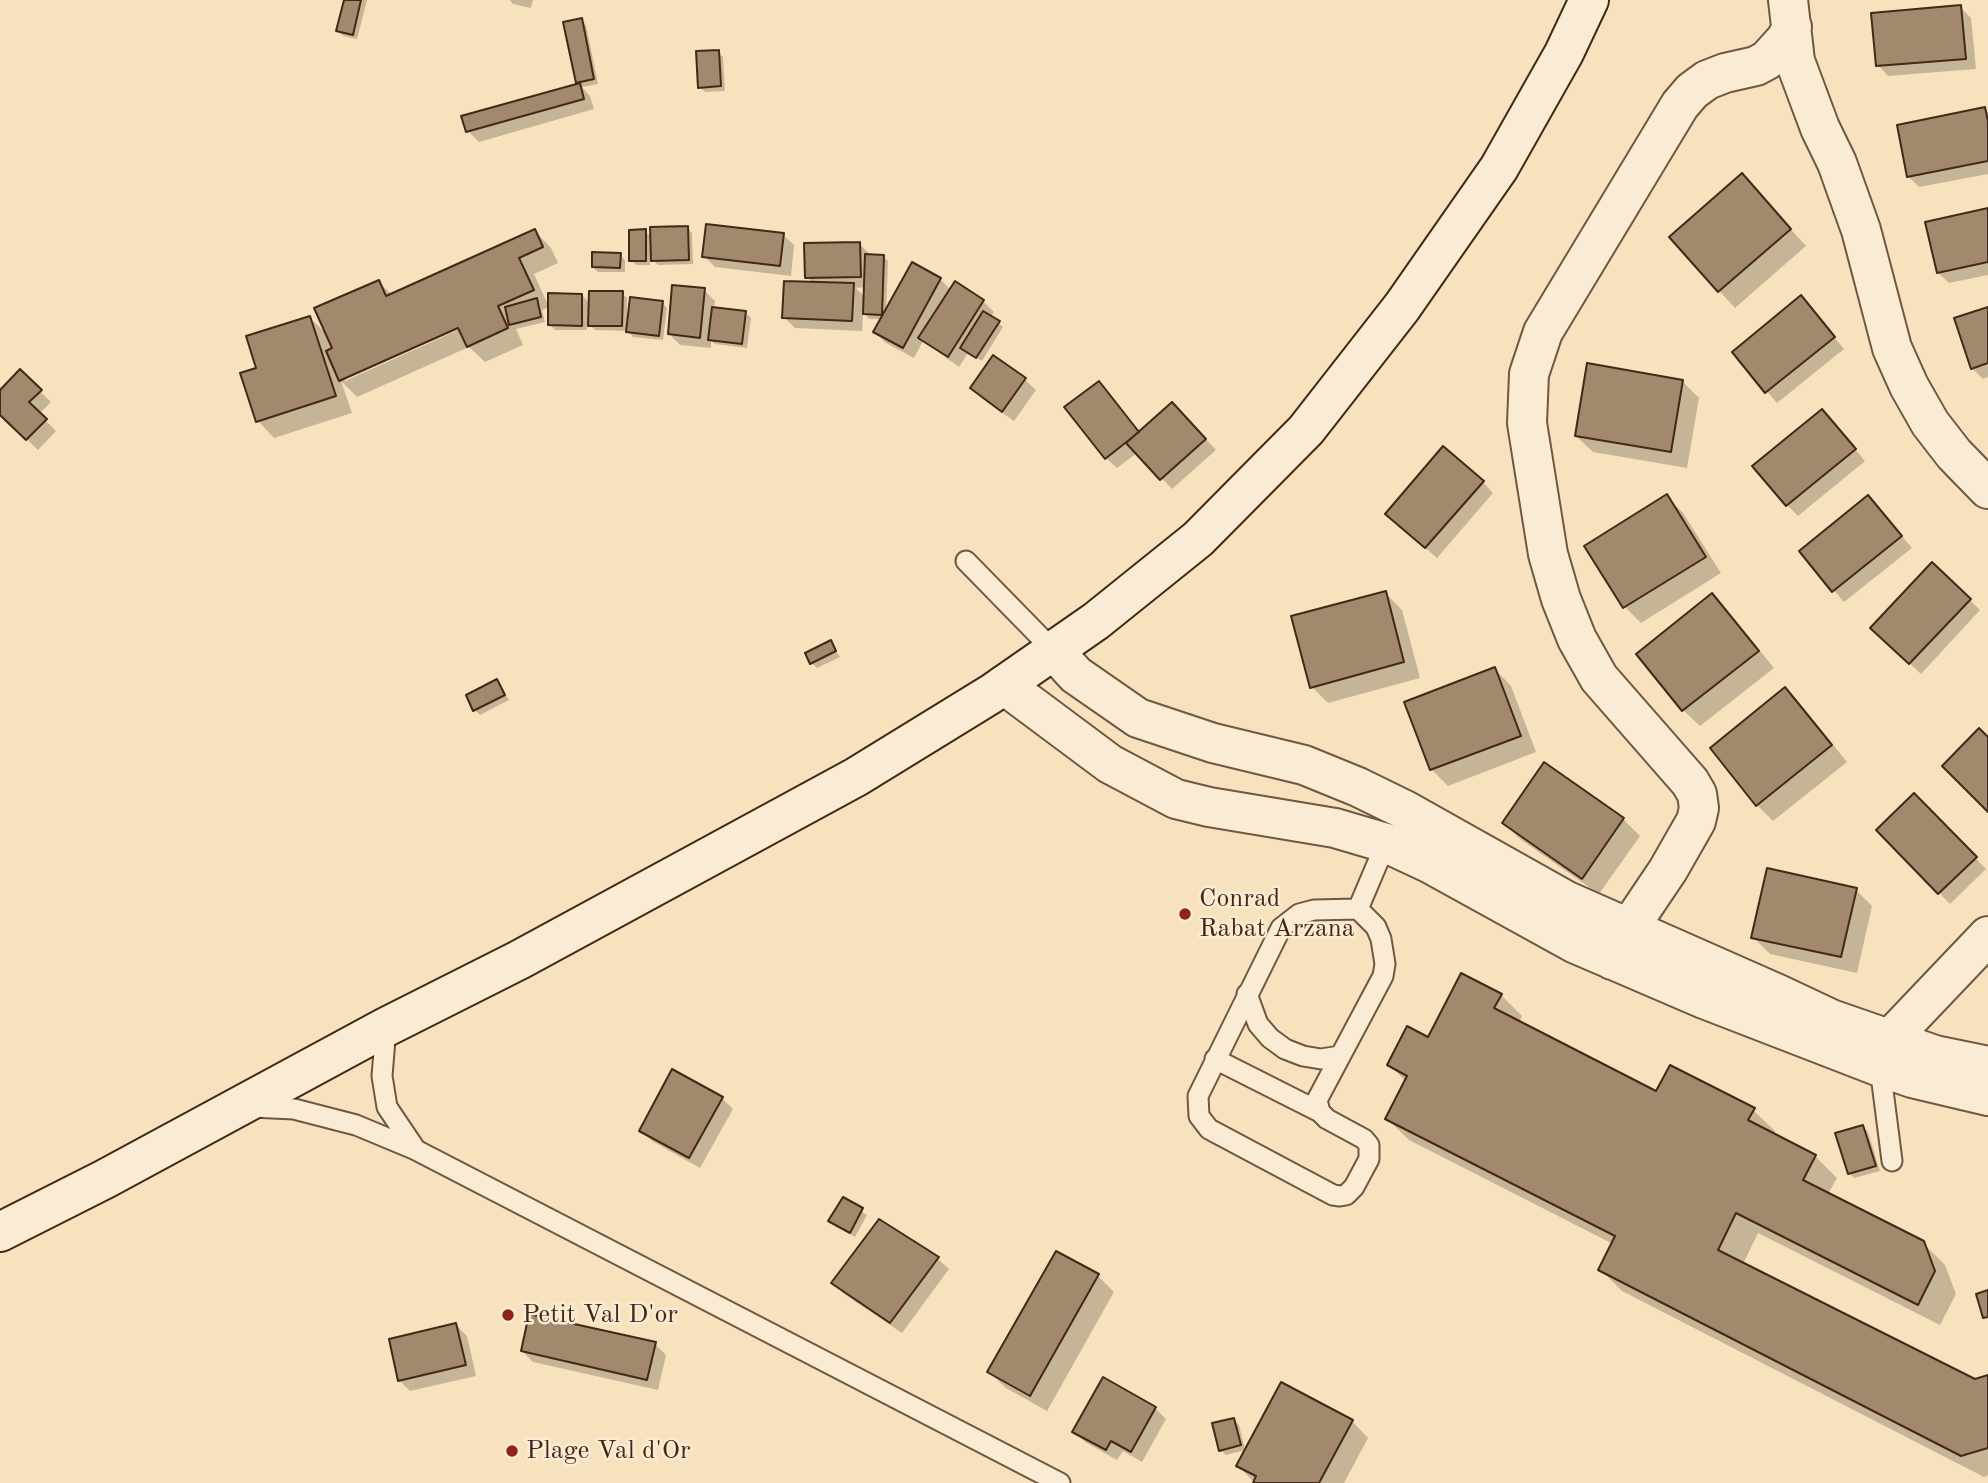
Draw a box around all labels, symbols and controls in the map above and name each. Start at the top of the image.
place label: Conrad Rabat Arzana [1199,883,1355,944]
marker: Conrad Rabat Arzana [1177,906,1193,922]
place label: Petit Val D'or [522,1299,678,1331]
marker: Petit Val D'or [500,1307,516,1323]
place label: Plage Val d'Or [526,1435,691,1467]
marker: Plage Val d'Or [504,1443,520,1459]

